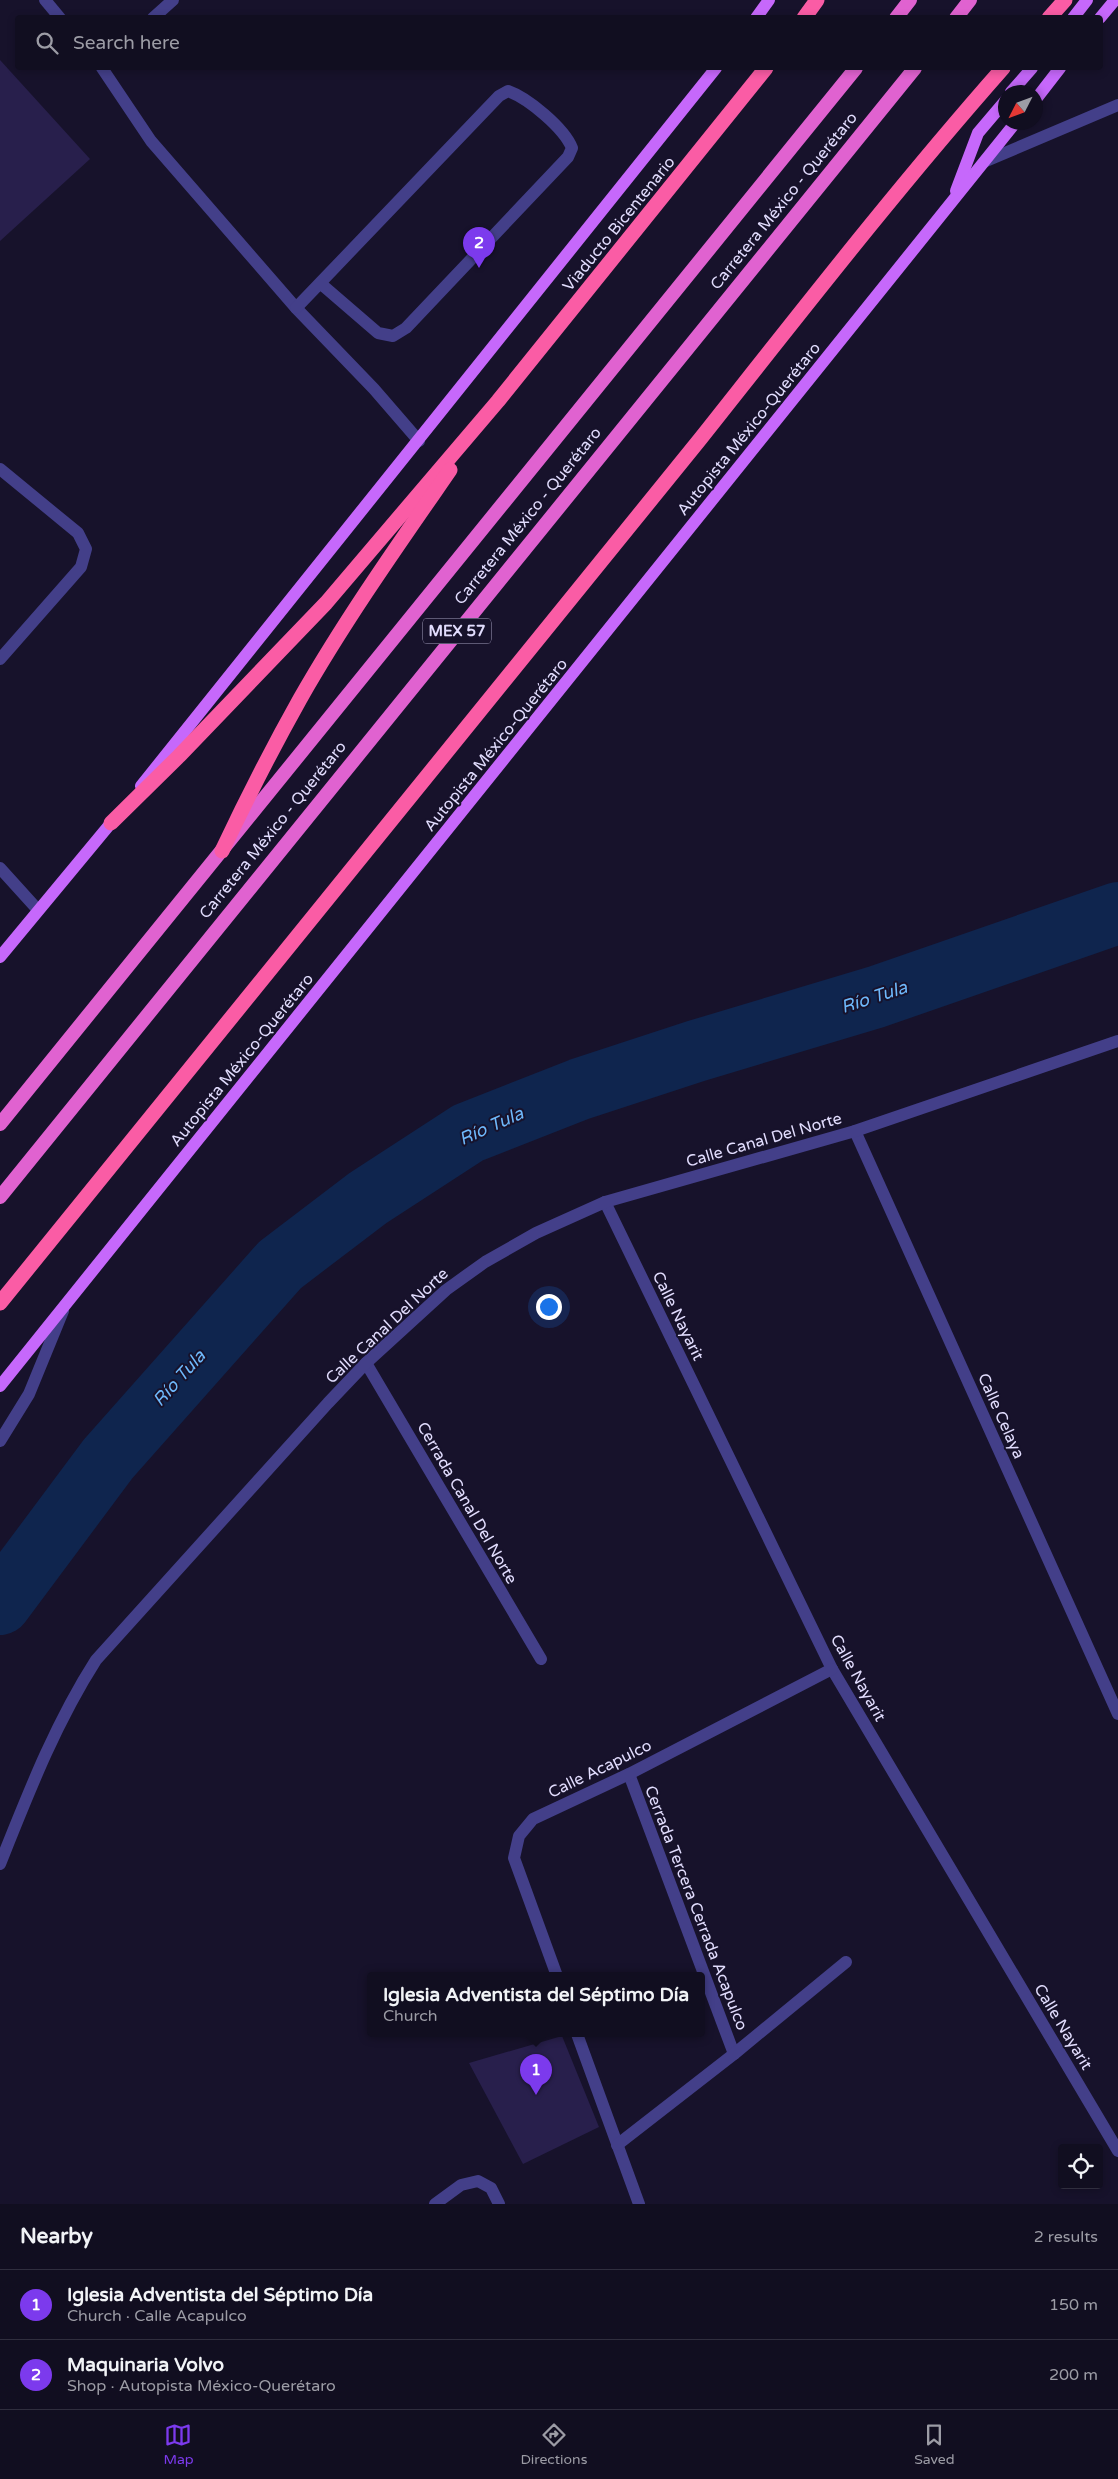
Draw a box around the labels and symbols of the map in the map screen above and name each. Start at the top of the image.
north arrow [998,85,1043,130]
street label: Carretera México - Querétaro [706,108,862,294]
street label: Viaducto Bicentenario [558,152,680,296]
pin: 2 [463,227,495,268]
street label: Autopista México-Querétaro [673,338,825,520]
street label: Carretera México - Querétaro [450,423,606,609]
road number: MEX 57 [423,618,491,644]
street label: Autopista México-Querétaro [420,654,572,836]
street label: Carretera México - Querétaro [195,737,351,923]
street label: Autopista México-Querétaro [166,969,318,1151]
water label: Río Tula [838,976,911,1018]
water label: Río Tula [455,1102,528,1150]
street label: Calle Canal Del Norte [684,1108,844,1172]
street label: Calle Canal Del Norte [321,1264,453,1388]
street label: Calle Nayarit [648,1268,708,1364]
your location [536,1294,562,1320]
water label: Río Tula [148,1345,211,1411]
street label: Calle Celaya [973,1370,1029,1462]
street label: Cerrada Canal Del Norte [412,1418,522,1588]
street label: Calle Nayarit [826,1631,890,1725]
street label: Calle Acapulco [545,1735,655,1803]
street label: Cerrada Tercera Cerrada Acapulco [640,1783,752,2033]
street label: Calle Nayarit [1030,1980,1096,2074]
pin: 1 [520,2054,552,2095]

